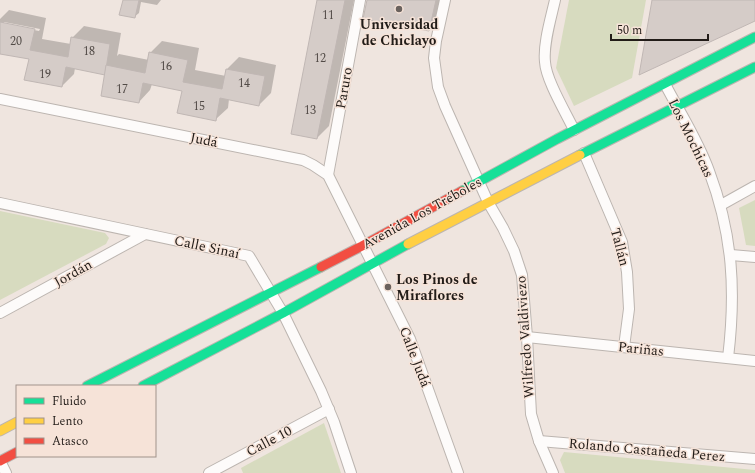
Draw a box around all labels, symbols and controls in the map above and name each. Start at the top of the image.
marker: Universidad de Chiclayo [394,4,404,14]
house number: 11 [322,6,334,25]
place label: Universidad de Chiclayo [360,14,438,51]
scale bar [611,16,708,42]
text: 50 m [617,21,642,40]
house number: 20 [10,32,22,51]
house number: 18 [83,42,95,61]
house number: 12 [314,49,326,68]
house number: 16 [160,57,172,76]
house number: 19 [39,65,51,84]
street label: Paruro [330,65,358,111]
house number: 14 [238,74,250,93]
house number: 17 [116,80,128,99]
street label: Los Mochicas [663,95,719,181]
house number: 15 [193,97,205,116]
house number: 13 [304,101,316,120]
street label: Judá [188,127,220,153]
street label: Avenida Los Tréboles [358,171,486,255]
street label: Tallán [605,225,635,269]
street label: Calle Sinaí [172,230,242,264]
street label: Jordán [50,254,96,292]
place label: Los Pinos de Miraflores [396,269,478,306]
street label: Wilfredo Valdiviezo [510,275,540,399]
marker: Los Pinos de Miraflores [383,282,393,292]
street label: Calle Judá [394,324,436,390]
street label: Pariñas [617,336,665,362]
legend [16,385,156,457]
text: Fluido [52,392,86,411]
text: Lento [52,412,83,431]
street label: Calle 10 [242,420,296,462]
text: Atasco [52,432,88,451]
street label: Rolando Castañeda Perez [568,433,726,467]

